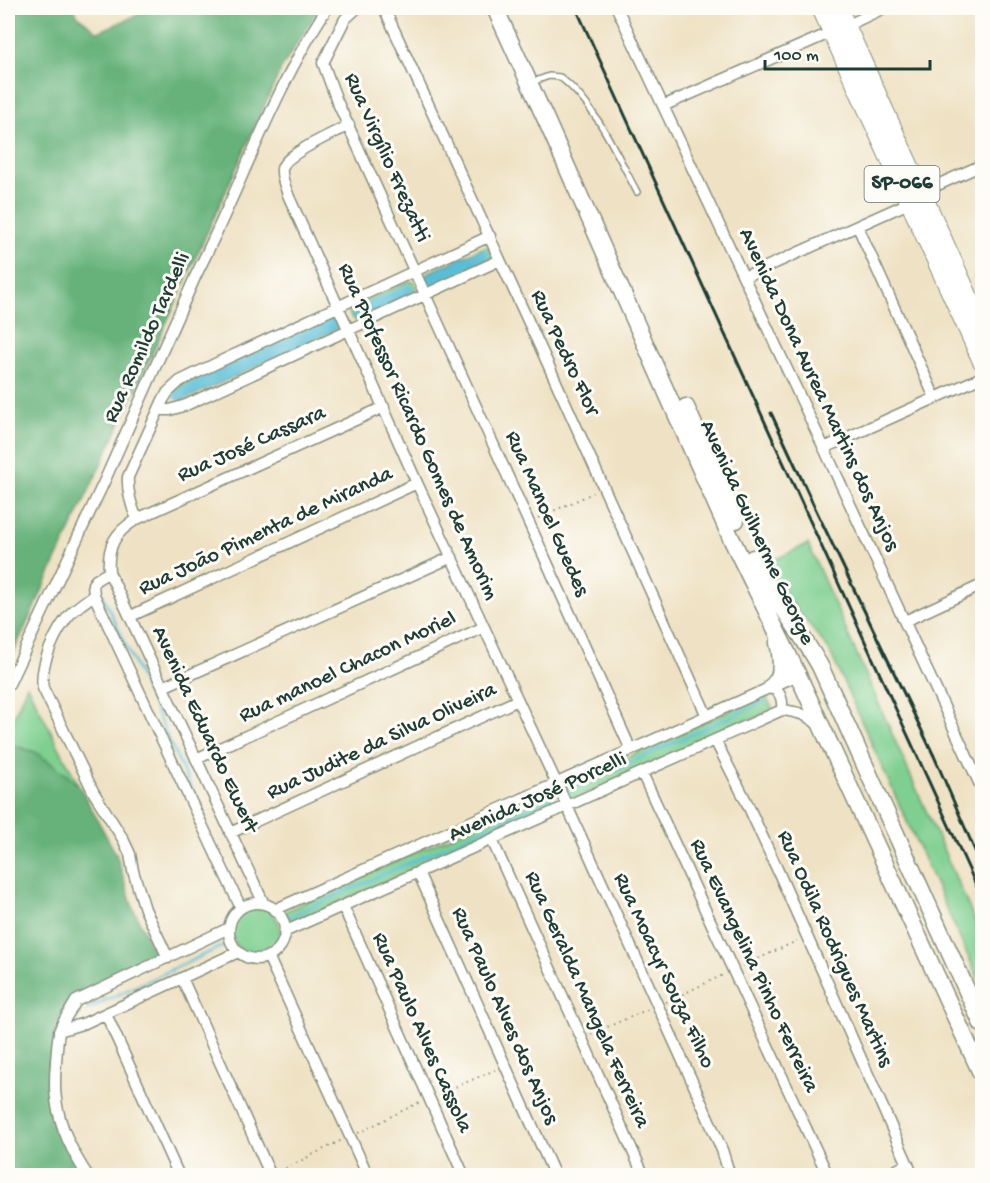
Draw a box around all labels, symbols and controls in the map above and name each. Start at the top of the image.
scale bar [765,33,930,71]
text: 100 m [773,46,819,67]
street label: Rua Virgílio Frezatti [337,69,435,247]
road number: SP-066 [864,166,940,202]
street label: Avenida Dona Aurea Martins dos Anjos [732,225,905,556]
street label: Rua Romildo Tardelli [99,249,197,427]
street label: Rua Professor Ricardo Gomes de Amorim [331,260,503,605]
street label: Rua Pedro Flor [524,286,605,422]
street label: Rua José Cassara [174,400,331,489]
street label: Avenida Guilherme George [692,417,820,650]
street label: Rua Manoel Guedes [498,427,594,601]
street label: Rua João Pimenta de Miranda [135,461,398,602]
street label: Rua manoel Chacon Moriel [235,606,461,730]
street label: Avenida Eduardo Ewert [145,623,264,839]
street label: Rua Judite da Silva Oliveira [263,677,502,807]
street label: Avenida José Porcelli [445,747,631,849]
street label: Rua Odila Rodrigues Martins [770,827,898,1072]
street label: Rua Evangelina Pinho Ferreira [683,835,824,1098]
street label: Rua Geralda Mangela Ferreira [518,868,655,1133]
street label: Rua Moacyr Souza Filho [606,869,720,1073]
street label: Rua Paulo Alves dos Anjos [444,904,564,1129]
street label: Rua Paulo Alves Cassola [365,929,477,1138]

